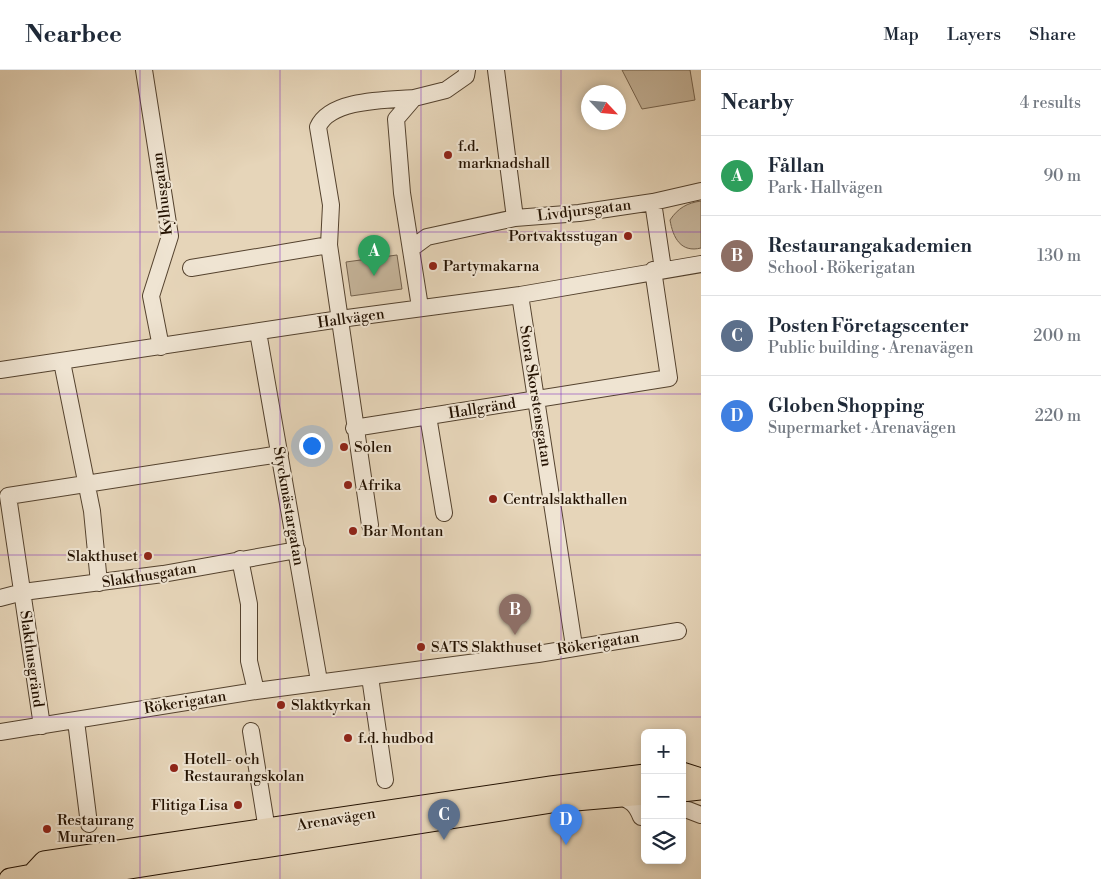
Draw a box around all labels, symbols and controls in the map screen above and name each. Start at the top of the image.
text: Nearbee [25,20,122,50]
text: Map [884,23,919,46]
text: Layers [947,23,1001,46]
text: Share [1029,23,1076,46]
north arrow [581,85,626,130]
text: Nearby [721,90,794,116]
text: 4 results [1020,93,1081,113]
place label: f.d. marknadshall [458,137,550,173]
marker: f.d. marknadshall [442,149,454,161]
street label: Kylhusgatan [148,151,177,237]
text: Fållan [768,154,824,178]
text: A [731,166,743,186]
text: 90 m [1043,166,1081,186]
text: Park · Hallvägen [768,178,883,198]
street label: Livdjursgatan [536,195,632,226]
place label: Portvaktsstugan [509,227,618,246]
marker: Portvaktsstugan [622,230,634,242]
text: Restaurangakademien [768,234,972,258]
pin: A [358,235,390,276]
text: B [731,246,743,266]
text: 130 m [1037,246,1081,266]
place label: Partymakarna [443,257,540,276]
text: School · Rökerigatan [768,258,915,278]
marker: Partymakarna [427,260,439,272]
street label: Hallvägen [316,304,386,333]
text: Posten Företagscenter [768,314,969,338]
street label: Stora Skorstensgatan [515,324,556,468]
text: C [731,326,743,346]
text: 200 m [1033,326,1081,346]
text: Public building · Arenavägen [768,338,973,358]
street label: Hallgränd [447,394,518,423]
text: Globen Shopping [768,394,924,418]
text: D [731,406,743,426]
text: 220 m [1035,406,1081,426]
text: Supermarket · Arenavägen [768,418,956,438]
your location [299,433,325,459]
place label: Solen [354,438,392,457]
marker: Solen [338,441,350,453]
street label: Styckmästargatan [269,445,308,567]
place label: Afrika [357,476,402,495]
marker: Afrika [342,479,354,491]
place label: Centralslakthallen [503,490,627,509]
marker: Centralslakthallen [487,493,499,505]
place label: Bar Montan [362,522,443,541]
marker: Bar Montan [347,525,359,537]
place label: Slakthuset [67,547,139,566]
marker: Slakthuset [142,550,154,562]
street label: Slakthusgatan [100,559,198,592]
pin: B [499,594,531,635]
street label: Slakthusgränd [15,609,48,709]
street label: Rökerigatan [556,628,641,659]
place label: SATS Slakthuset [431,638,543,657]
marker: SATS Slakthuset [415,641,427,653]
street label: Rökerigatan [143,687,228,718]
place label: Slaktkyrkan [291,696,371,715]
marker: Slaktkyrkan [275,699,287,711]
place label: f.d. hudbod [358,729,434,748]
map controls [641,729,686,864]
button: + [641,729,686,774]
marker: f.d. hudbod [342,732,354,744]
place label: Hotell- och Restaurangskolan [184,750,305,786]
marker: Hotell- och Restaurangskolan [168,762,180,774]
button: − [641,774,686,819]
place label: Flitiga Lisa [151,796,228,815]
marker: Flitiga Lisa [232,799,244,811]
pin: C [428,799,460,840]
street label: Arenavägen [294,804,377,835]
pin: D [550,804,582,845]
place label: Restaurang Muraren [57,811,134,847]
button: layers [641,819,686,864]
marker: Restaurang Muraren [41,823,53,835]

